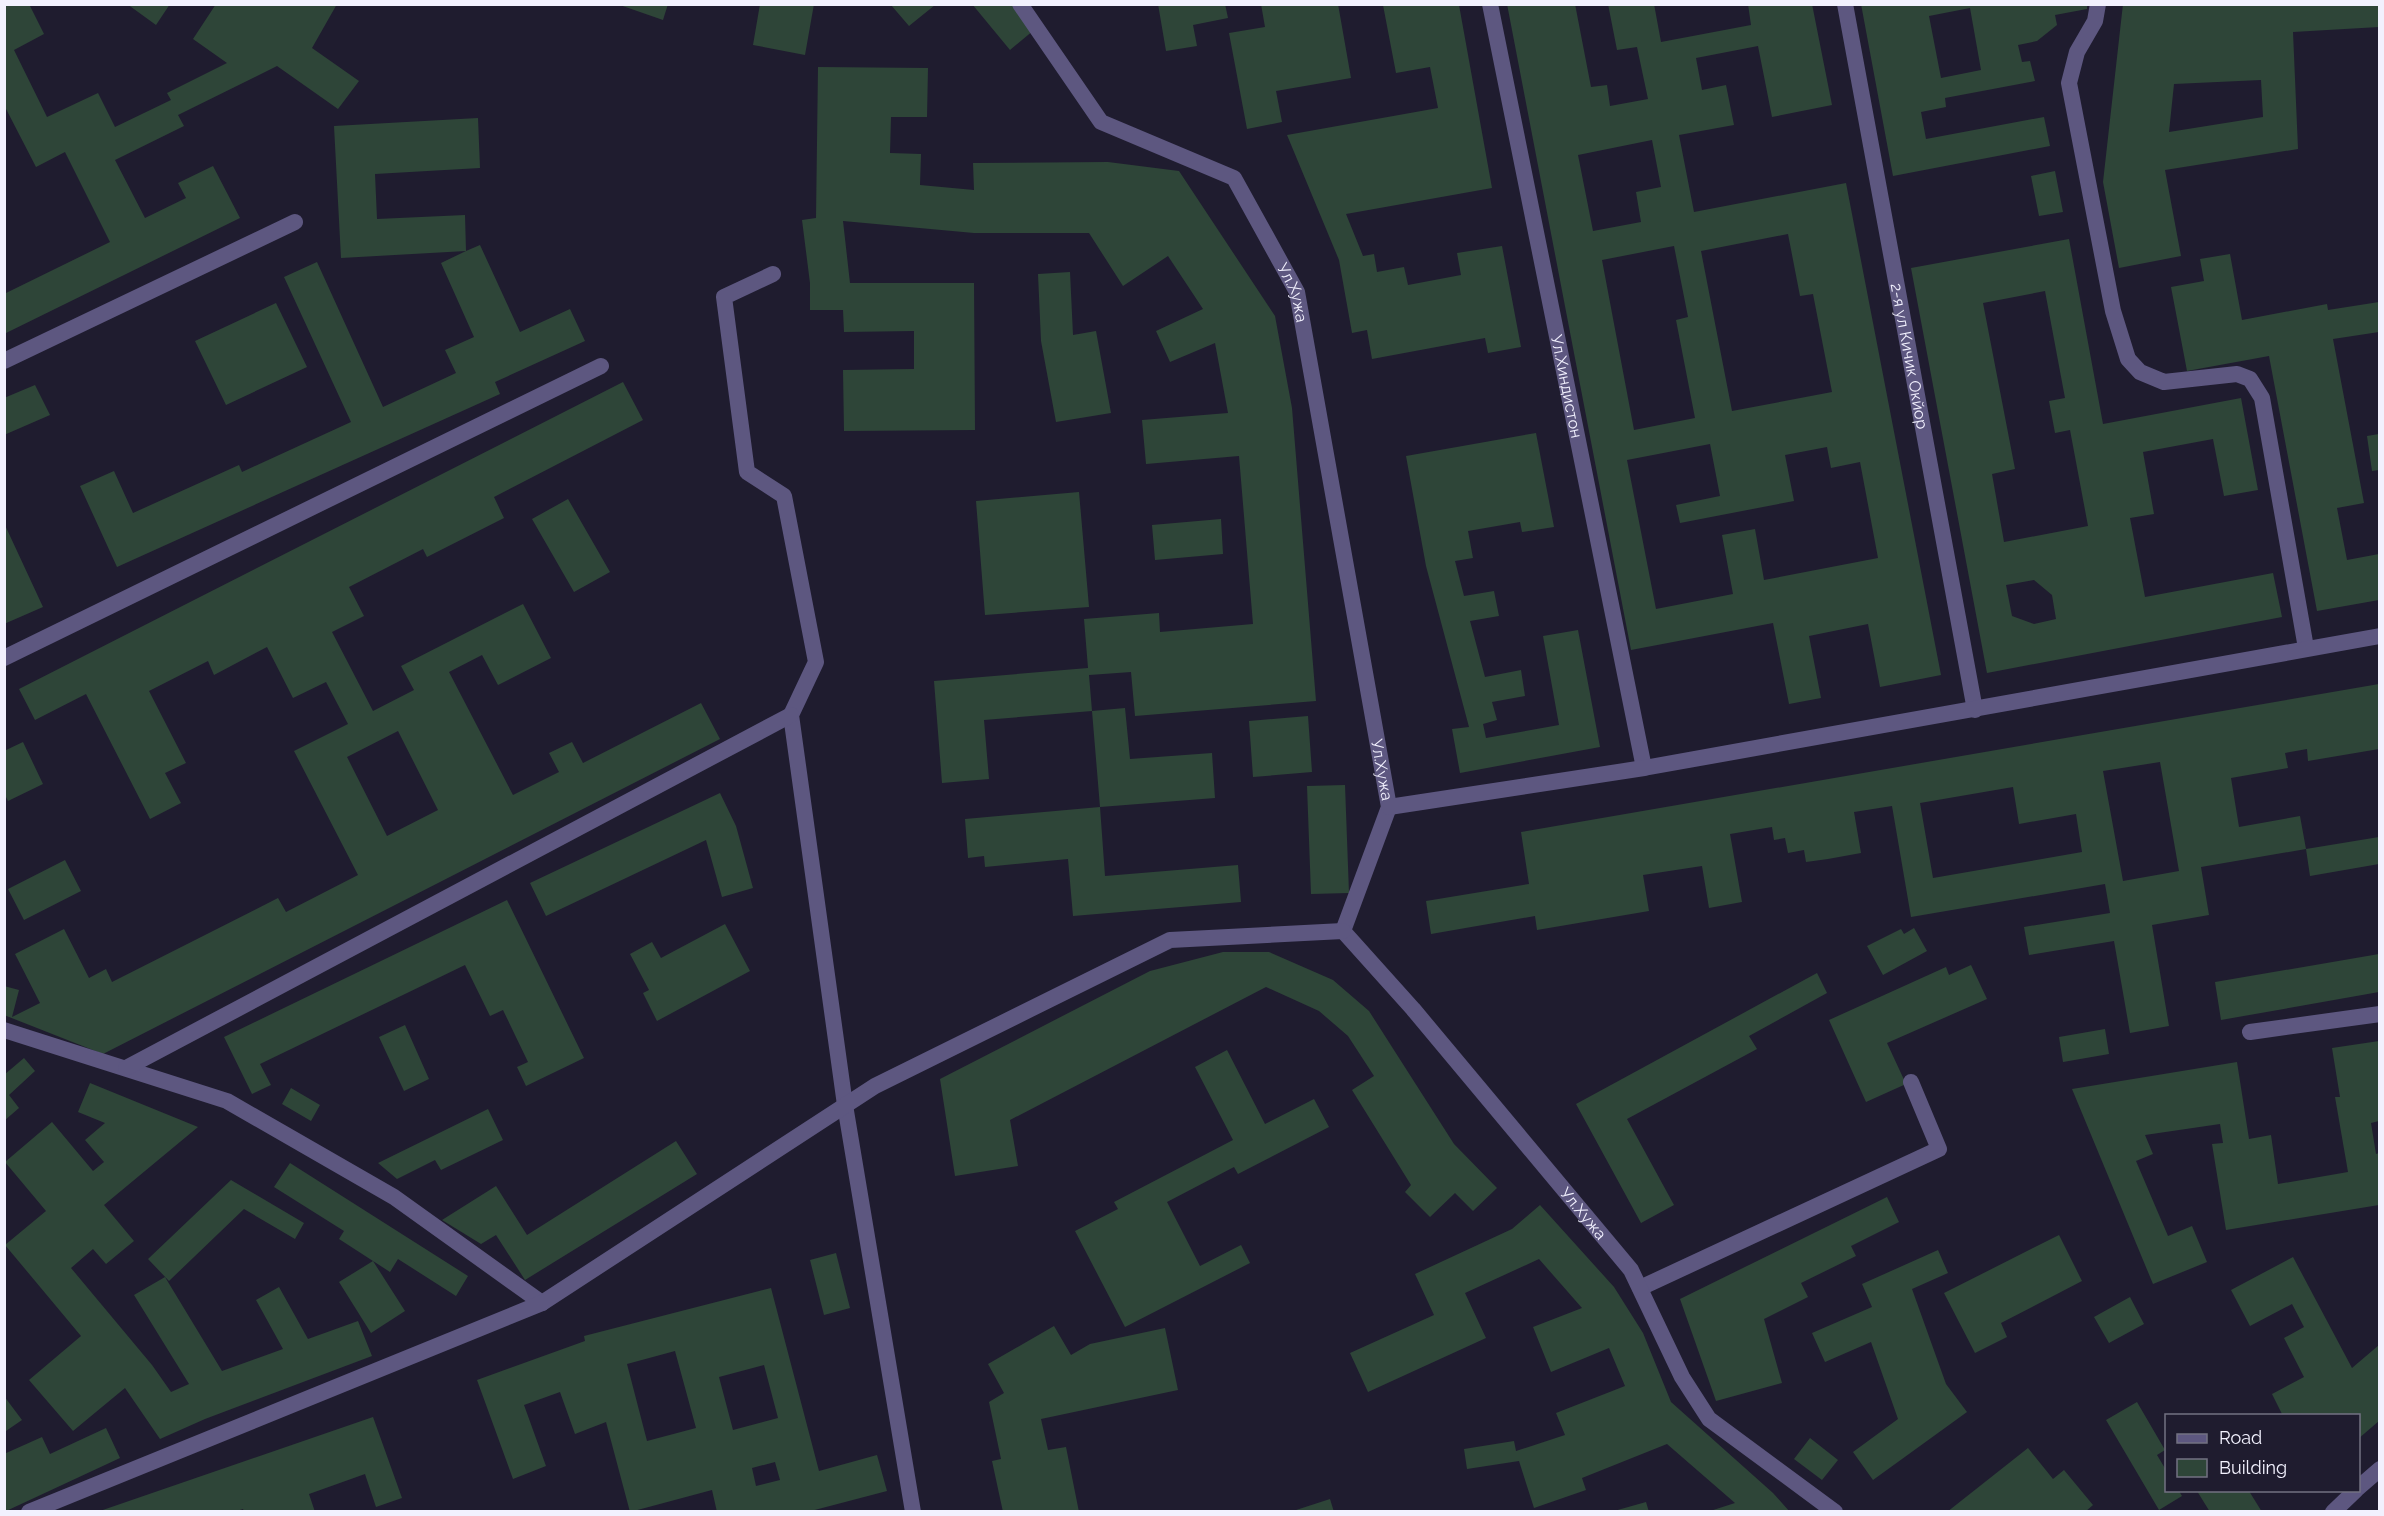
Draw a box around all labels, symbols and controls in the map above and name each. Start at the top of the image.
street label: Ул.Хужа [1273,260,1312,324]
street label: 2-я ул Кичик Окйор [1887,282,1933,431]
street label: Ул.Хиндистон [1547,333,1587,440]
street label: Ул.Хужа [1368,737,1397,802]
street label: Ул.Хужа [1556,1183,1611,1243]
legend [2165,1414,2360,1492]
text: Road [2219,1427,2262,1448]
text: Building [2219,1457,2287,1478]

